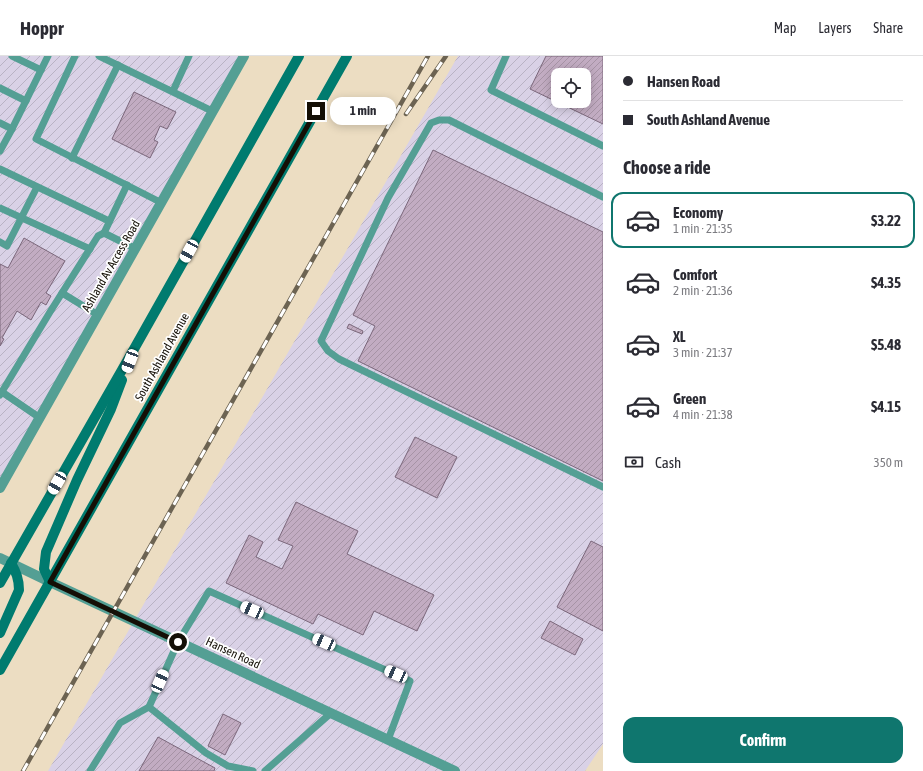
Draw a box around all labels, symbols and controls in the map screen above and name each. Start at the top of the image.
text: Hoppr [20,17,64,39]
text: Map [774,20,796,36]
text: Layers [818,20,851,36]
text: Share [873,20,903,36]
map controls [551,68,591,108]
button: locate [551,68,591,108]
text: Hansen Road [647,73,720,90]
callout: 1 min [330,97,396,125]
route end [307,102,325,120]
text: 1 min [350,103,376,118]
text: South Ashland Avenue [647,111,770,128]
text: Choose a ride [623,157,711,178]
icon: car [625,202,661,238]
text: Economy [673,204,723,221]
text: $3.22 [871,212,901,229]
street label: Ashland Av Access Road [79,218,143,314]
text: 1 min · 21:35 [673,221,733,236]
car [178,238,200,264]
icon: car [625,264,661,300]
text: Comfort [673,266,717,283]
text: $4.35 [871,274,901,291]
text: 2 min · 21:36 [673,283,733,298]
street label: South Ashland Avenue [132,311,192,403]
icon: car [625,326,661,362]
text: XL [673,328,686,345]
text: $5.48 [871,336,901,353]
text: 3 min · 21:37 [673,345,733,360]
car [120,348,140,374]
icon: car [625,388,661,424]
text: Green [673,390,706,407]
text: $4.15 [871,398,901,415]
text: 4 min · 21:38 [673,407,733,422]
icon: cash [623,451,645,473]
text: Cash [655,454,681,471]
text: 350 m [874,455,903,470]
car [46,470,68,496]
car [239,600,265,620]
car [311,632,337,652]
route start [169,633,187,651]
street label: Hansen Road [204,634,262,672]
car [383,664,409,684]
car [150,668,170,694]
button: Confirm [623,717,903,763]

